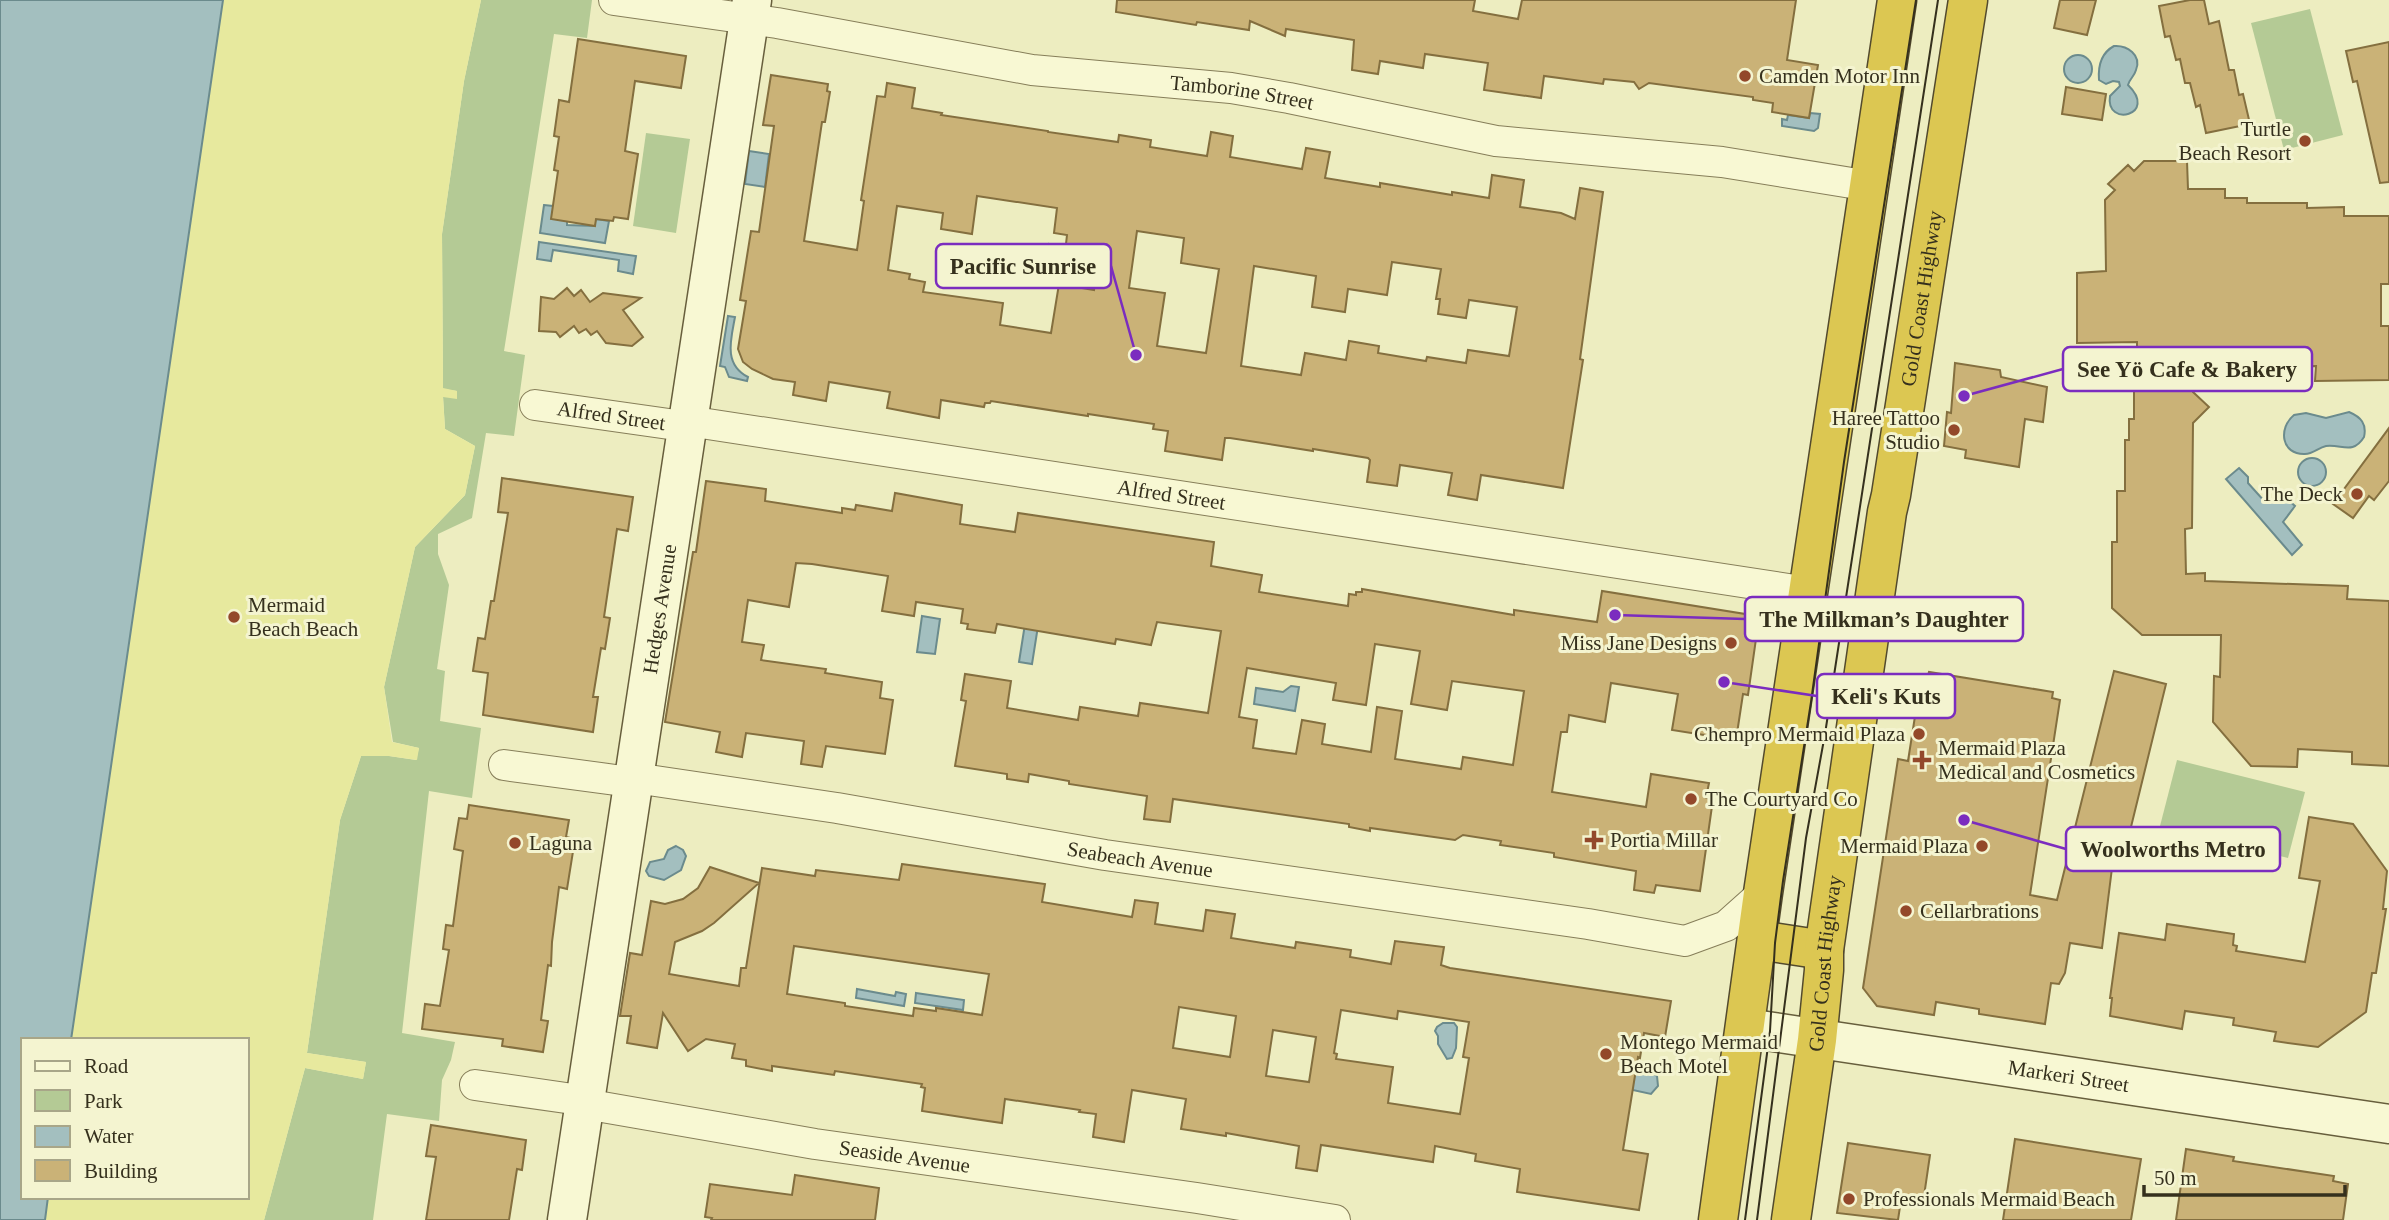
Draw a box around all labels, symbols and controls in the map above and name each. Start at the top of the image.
place label: Camden Motor Inn [1759,64,1920,88]
marker: Camden Motor Inn [1737,68,1753,84]
street label: Tamborine Street [1169,71,1316,115]
place label: Turtle Beach Resort [2178,117,2291,165]
marker: Turtle Beach Resort [2297,133,2313,149]
street label: Gold Coast Highway [1896,209,1947,388]
callout: Pacific Sunrise [936,244,1111,288]
text: Pacific Sunrise [950,254,1096,279]
callout: See Yö Cafe & Bakery [2063,347,2312,391]
text: See Yö Cafe & Bakery [2077,357,2298,382]
street label: Alfred Street [556,396,667,435]
place label: Haree Tattoo Studio [1832,406,1940,454]
marker: Haree Tattoo Studio [1946,422,1962,438]
street label: Alfred Street [1116,475,1227,515]
place label: The Deck [2261,482,2343,506]
marker: The Deck [2349,486,2365,502]
street label: Hedges Avenue [638,542,681,675]
place label: Mermaid Beach Beach [248,593,359,641]
callout: The Milkman’s Daughter [1745,597,2023,641]
text: The Milkman’s Daughter [1759,607,2009,632]
marker: Mermaid Beach Beach [226,609,242,625]
place label: Miss Jane Designs [1561,631,1717,655]
marker: Miss Jane Designs [1723,635,1739,651]
callout: Keli's Kuts [1817,674,1955,718]
text: Keli's Kuts [1831,684,1941,709]
place label: Chempro Mermaid Plaza [1694,722,1906,746]
marker: Chempro Mermaid Plaza [1911,726,1927,742]
place label: Mermaid Plaza Medical and Cosmetics [1938,736,2135,784]
marker: Mermaid Plaza Medical and Cosmetics [1912,750,1932,770]
place label: The Courtyard Co [1705,787,1858,811]
marker: The Courtyard Co [1683,791,1699,807]
callout: Woolworths Metro [2066,827,2280,871]
place label: Portia Millar [1610,828,1718,852]
marker: Portia Millar [1584,830,1604,850]
place label: Laguna [529,831,593,855]
place label: Mermaid Plaza [1840,834,1969,858]
marker: Laguna [507,835,523,851]
street label: Seabeach Avenue [1065,837,1214,882]
text: Woolworths Metro [2080,837,2266,862]
marker: Mermaid Plaza [1974,838,1990,854]
street label: Gold Coast Highway [1803,873,1847,1053]
place label: Cellarbrations [1920,899,2039,923]
marker: Cellarbrations [1898,903,1914,919]
place label: Montego Mermaid Beach Motel [1620,1030,1779,1078]
legend [21,1038,248,1199]
marker: Montego Mermaid Beach Motel [1598,1046,1614,1062]
text: Road [84,1054,129,1078]
street label: Markeri Street [2006,1055,2131,1097]
text: Park [84,1089,123,1113]
text: Water [84,1124,134,1148]
street label: Seaside Avenue [838,1136,972,1178]
scale bar [2144,1154,2345,1198]
text: Building [84,1159,158,1183]
text: 50 m [2154,1166,2197,1190]
place label: Professionals Mermaid Beach [1863,1187,2115,1211]
marker: Professionals Mermaid Beach [1841,1191,1857,1207]

